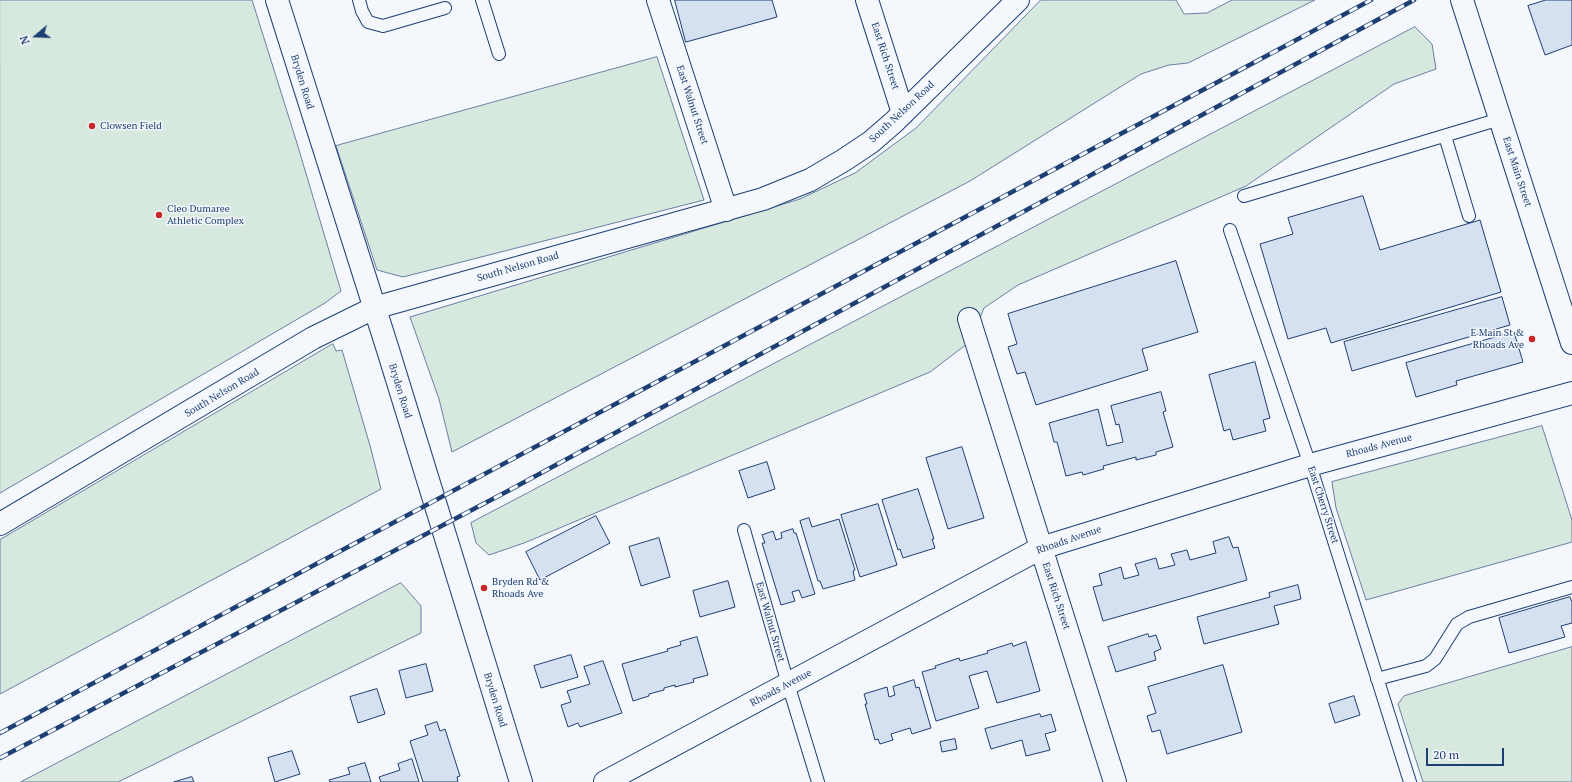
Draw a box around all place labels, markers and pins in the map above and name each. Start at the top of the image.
place label: Clowsen Field [100,120,162,132]
marker: Clowsen Field [87,121,97,131]
place label: Cleo Dumaree Athletic Complex [167,203,244,226]
marker: Cleo Dumaree Athletic Complex [154,210,164,220]
place label: E Main St & Rhoads Ave [1470,327,1524,350]
marker: E Main St & Rhoads Ave [1527,334,1537,344]
place label: Bryden Rd & Rhoads Ave [492,576,549,600]
marker: Bryden Rd & Rhoads Ave [479,583,489,593]

